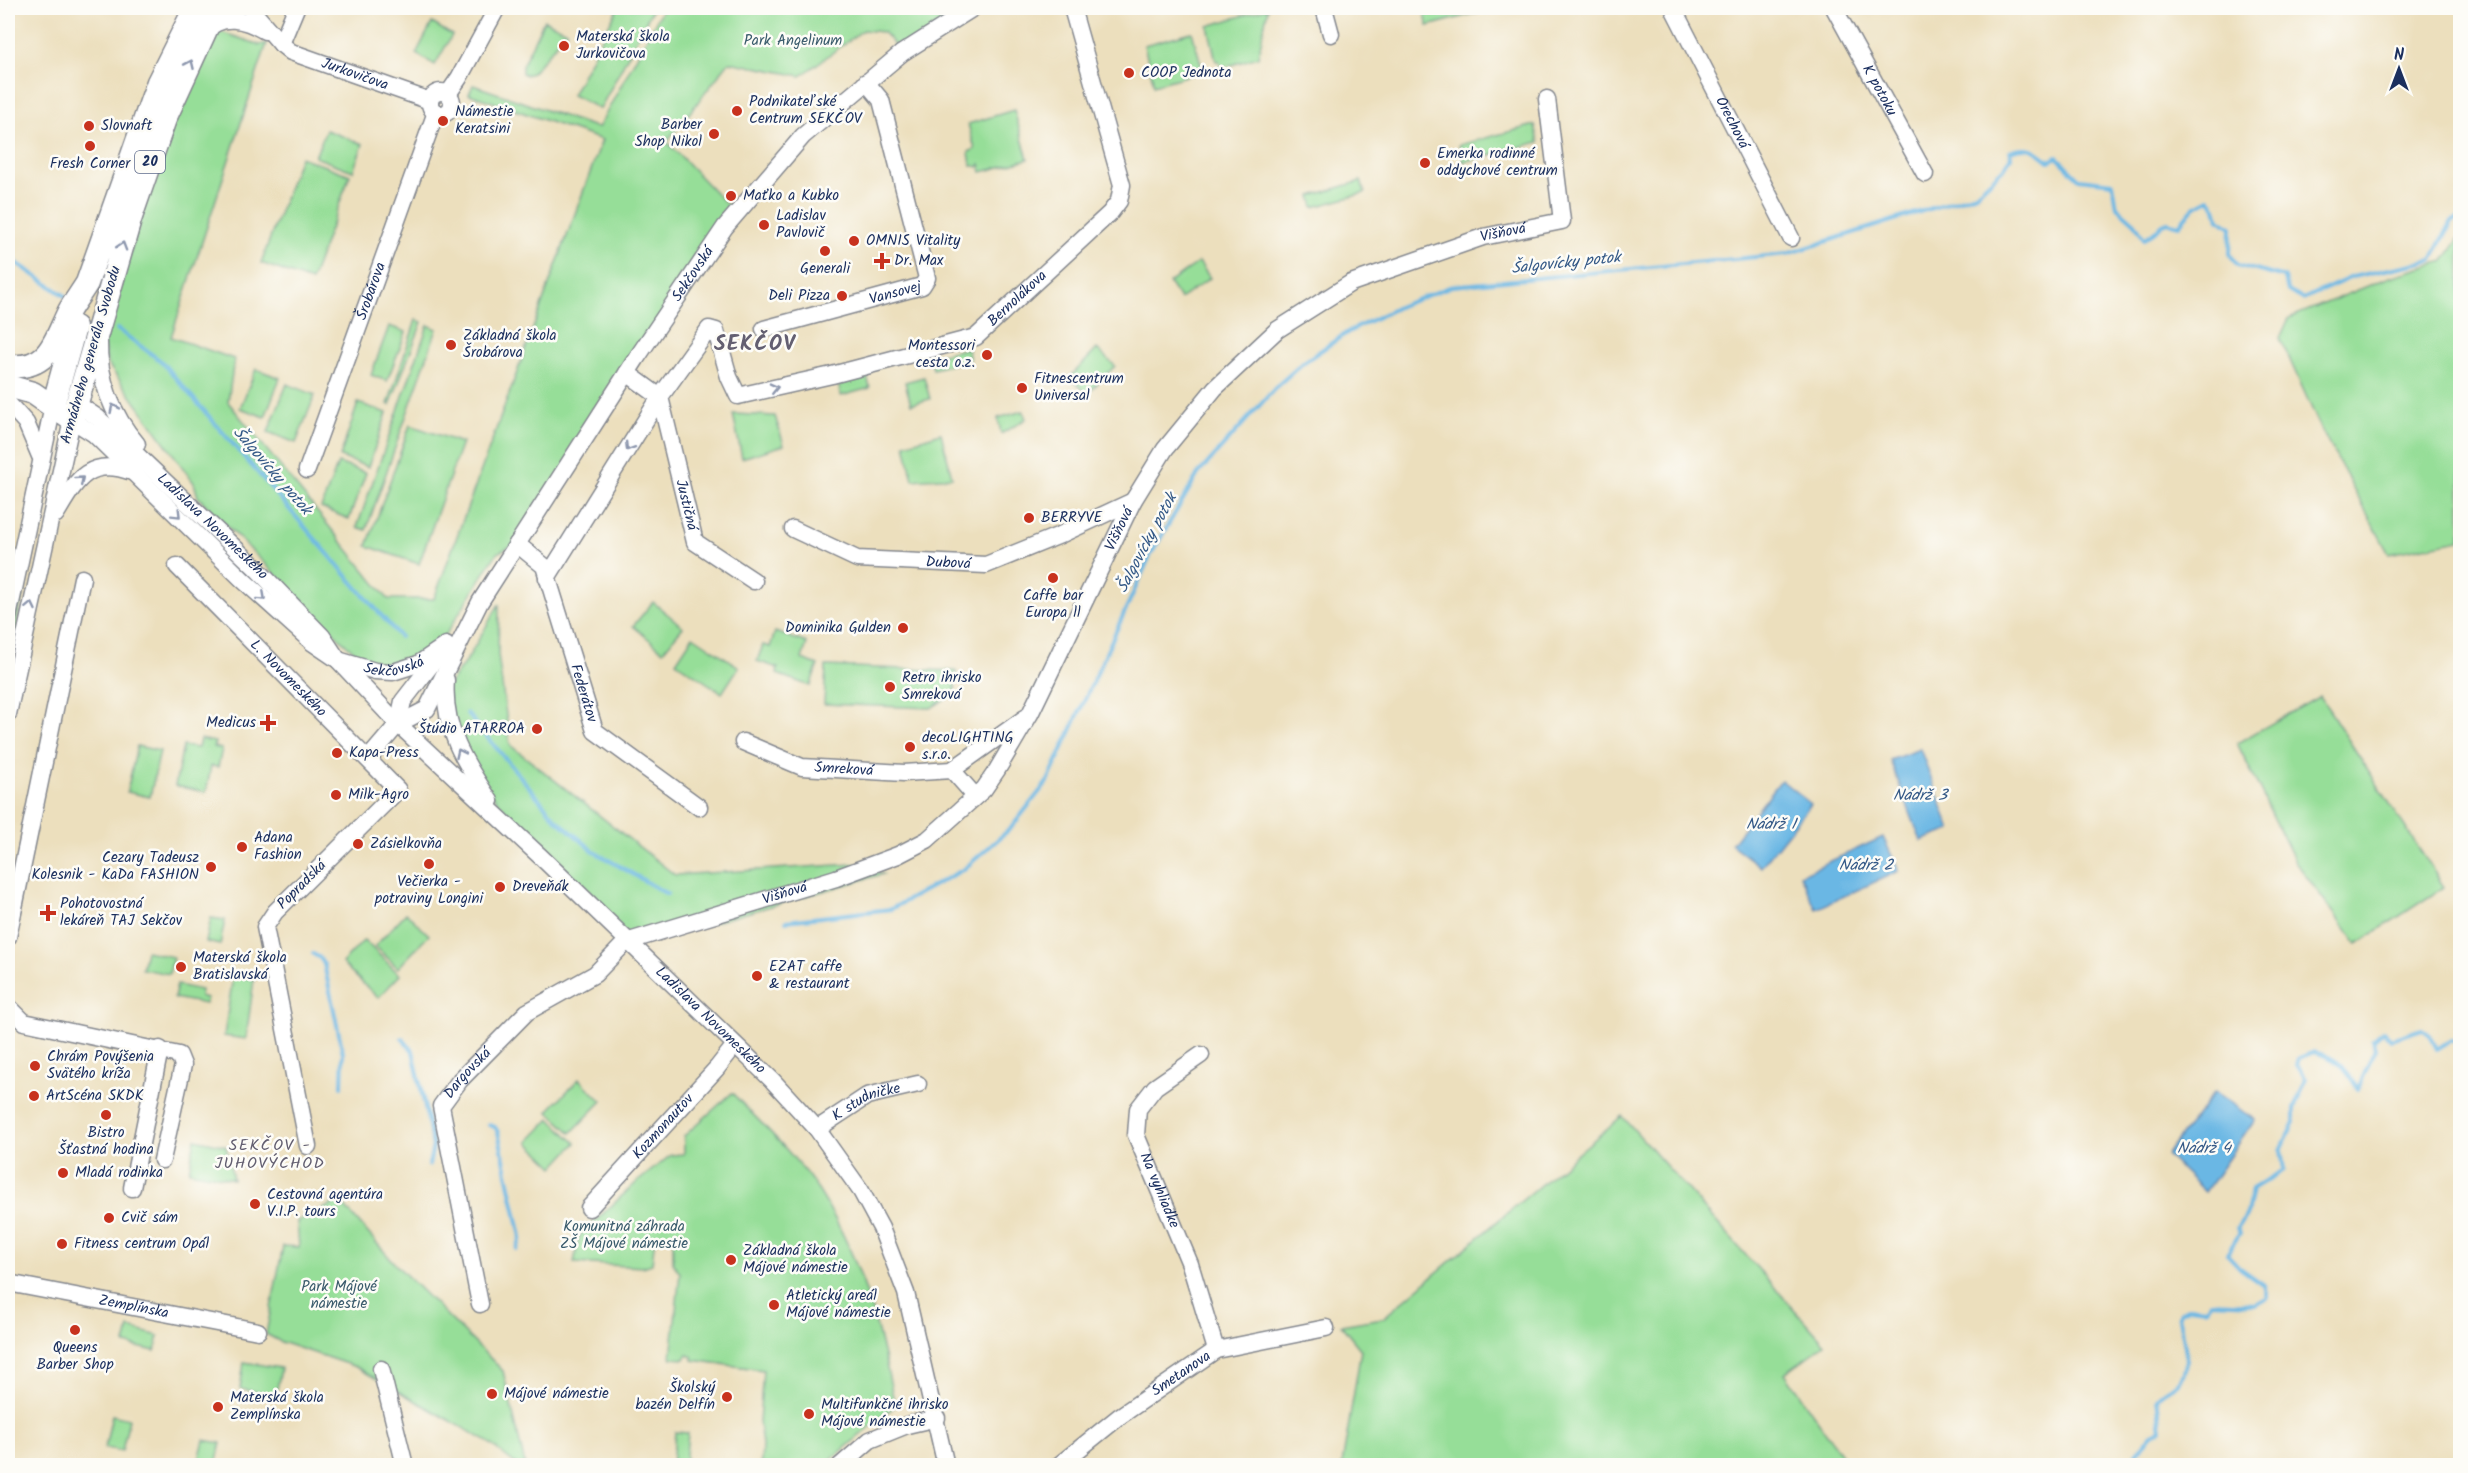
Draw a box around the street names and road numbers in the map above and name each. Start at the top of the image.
street label: Jurkovičova [318,52,392,97]
street label: K potoku [1855,60,1903,121]
street label: Orechová [1708,92,1756,155]
road number: 20 [135,151,165,173]
street label: Višňová [1478,216,1530,249]
street label: Sekčovská [666,240,722,307]
street label: Šrobárova [350,259,393,323]
street label: Armádneho generála Svobodu [54,263,128,447]
street label: Bernolákova [982,265,1053,333]
street label: Vansovej [866,274,925,312]
street label: Ladislava Novomeského [151,467,274,586]
street label: Justičná [668,477,704,535]
street label: Višňová [1099,501,1141,555]
street label: Dubová [925,550,973,576]
street label: L. Novomeského [244,634,332,723]
street label: Sekčovská [360,650,431,684]
street label: Federátov [563,661,604,726]
street label: Smreková [814,756,876,783]
street label: Popradská [272,853,334,915]
street label: Višňová [759,875,812,912]
street label: Ladislava Novomeského [649,961,771,1080]
street label: Dargovská [438,1041,499,1104]
street label: K studničke [827,1076,903,1128]
street label: Kozmonautov [627,1088,700,1165]
street label: Na vyhliadke [1133,1149,1186,1232]
street label: Zemplínska [97,1289,171,1326]
street label: Smetanova [1147,1345,1216,1403]

